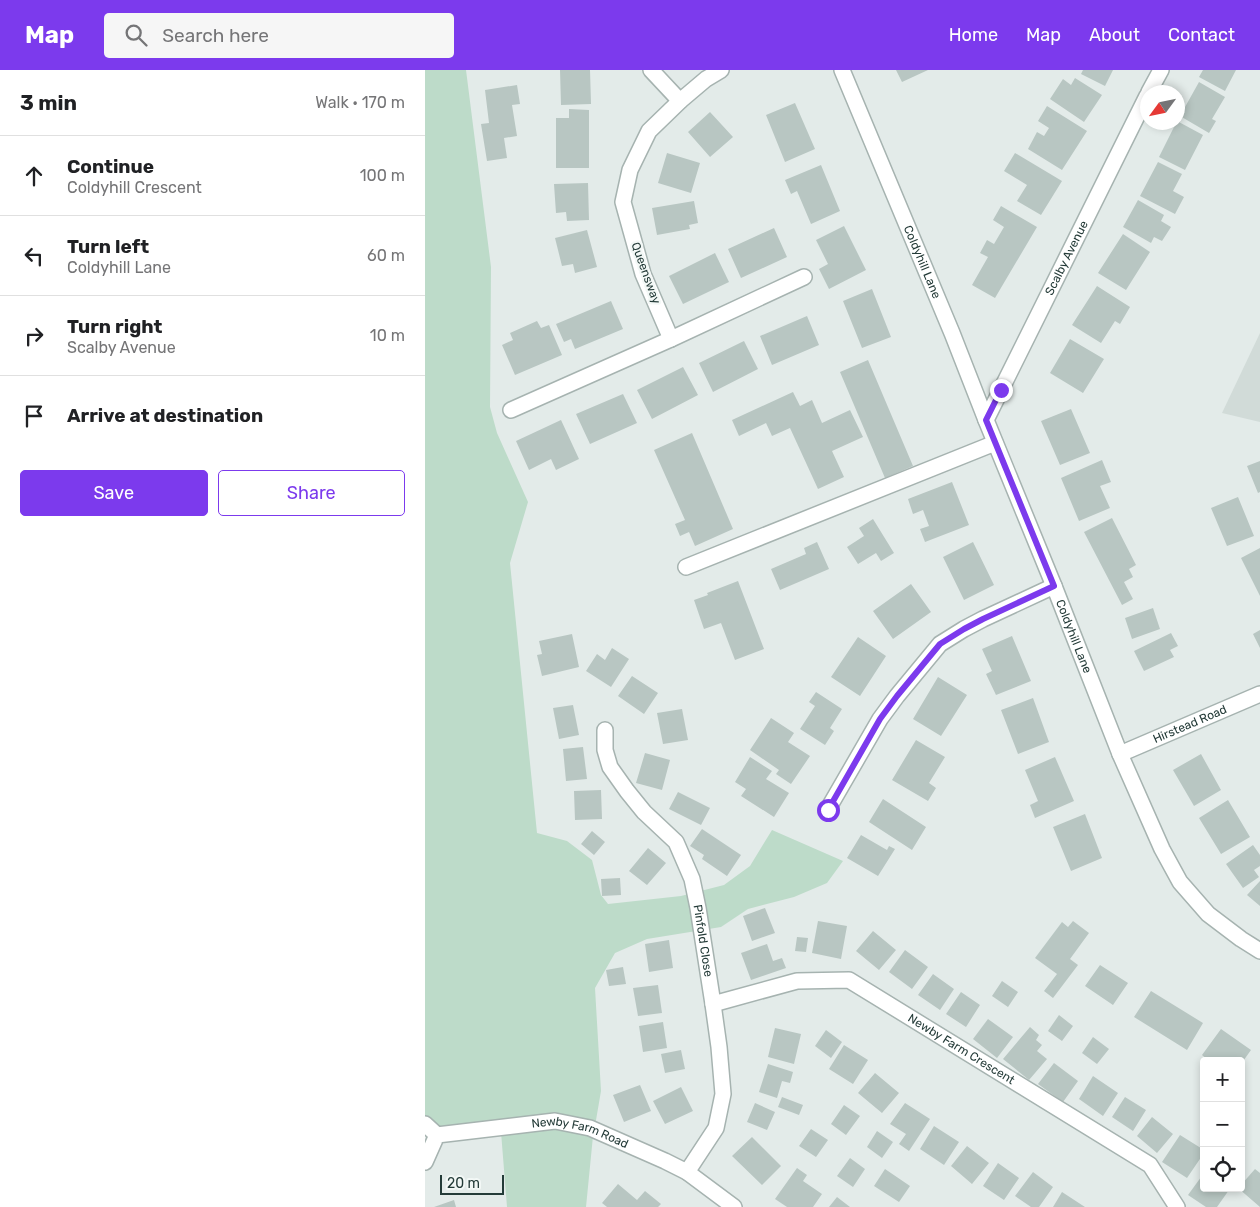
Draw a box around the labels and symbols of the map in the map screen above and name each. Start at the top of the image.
north arrow [1140,85,1185,130]
street label: Scalby Avenue [1042,218,1091,298]
street label: Coldyhill Lane [901,223,944,301]
street label: Queensway [628,240,664,306]
route end [990,379,1013,402]
street label: Coldyhill Lane [1053,598,1095,675]
street label: Hirstead Road [1151,702,1229,746]
route start [817,799,840,822]
street label: Pinfold Close [691,904,716,978]
street label: Newby Farm Crescent [905,1011,1018,1087]
street label: Newby Farm Road [531,1114,631,1151]
scale bar [440,1172,504,1195]

